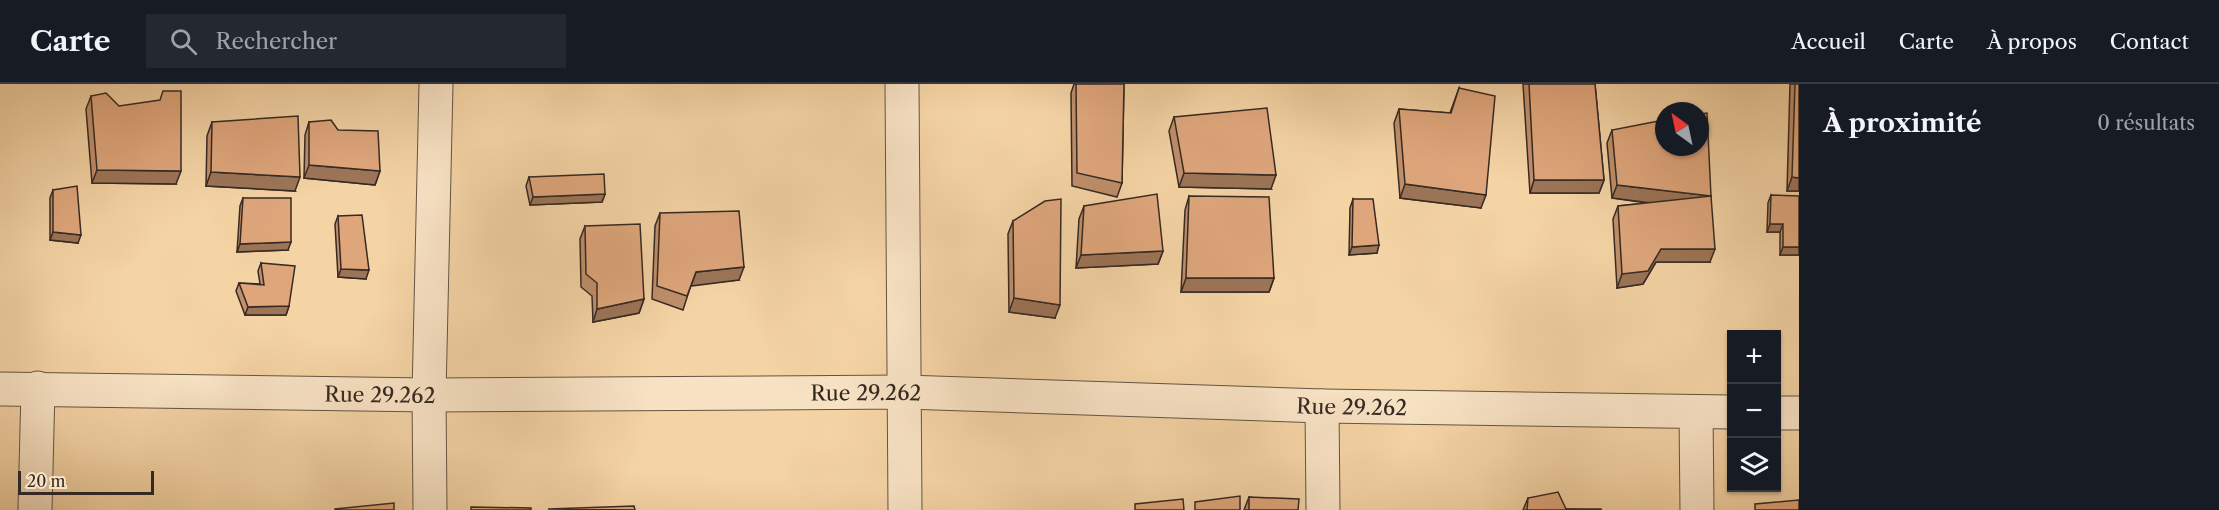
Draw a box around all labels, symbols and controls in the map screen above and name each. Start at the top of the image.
search box [146,14,566,68]
text: Carte [30,24,110,58]
icon: search [167,25,200,58]
text: Rechercher [215,28,337,55]
text: Accueil [1791,29,1866,54]
text: Carte [1899,29,1954,54]
text: À propos [1987,29,2077,54]
text: Contact [2110,29,2189,54]
north arrow [1655,102,1709,156]
text: À proximité [1823,107,1982,139]
text: 0 résultats [2097,111,2195,135]
map controls [1727,330,1781,492]
button: + [1727,330,1781,384]
street label: Rue 29.262 [810,379,922,405]
street label: Rue 29.262 [324,381,436,408]
button: − [1727,384,1781,438]
street label: Rue 29.262 [1296,393,1407,420]
button: layers [1727,438,1781,492]
scale bar [18,468,154,496]
text: 20 m [27,471,66,491]

